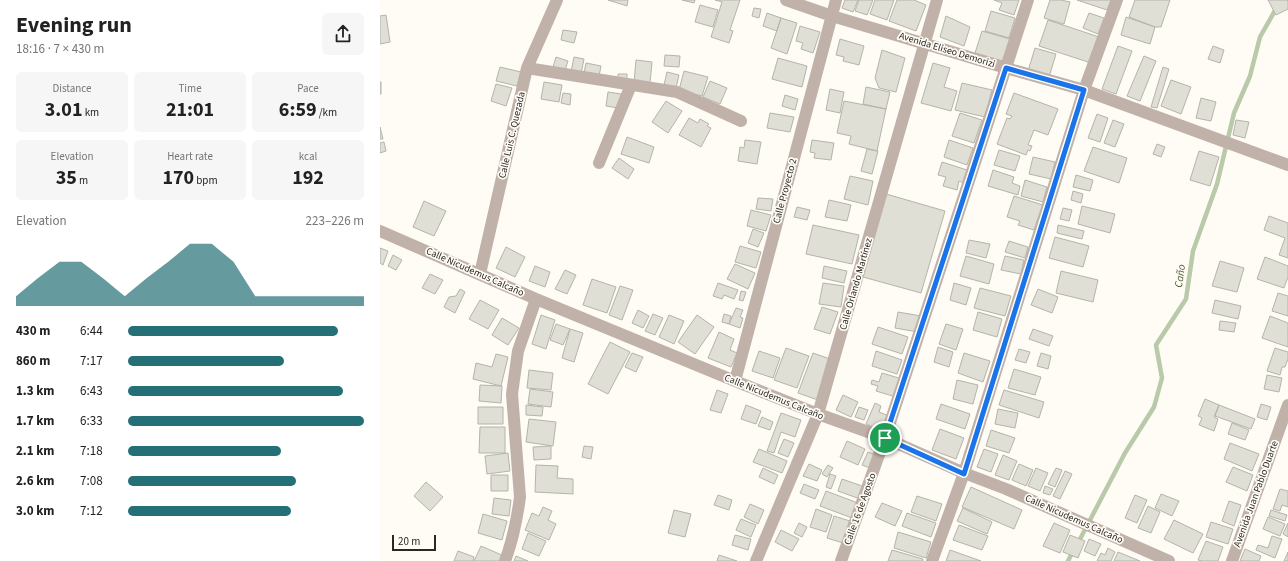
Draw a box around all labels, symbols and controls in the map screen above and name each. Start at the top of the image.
text: Evening run [16,9,132,41]
button: share [322,13,364,55]
street label: Avenida Eliseo Demorizi [897,29,997,71]
text: 18:16 · 7 × 430 m [16,40,104,58]
text: Distance [52,81,92,96]
text: Time [178,81,202,96]
text: Pace [297,81,319,96]
street label: Calle Luis C. Quezada [495,90,529,180]
text: 3.01 [45,96,82,124]
text: 21:01 [166,96,214,124]
text: 6:59 [279,96,317,124]
text: km [82,105,99,120]
text: /km [317,105,337,120]
text: Elevation [51,149,93,164]
text: Heart rate [167,149,213,164]
text: kcal [299,149,317,164]
street label: Calle Proyecto 2 [770,157,800,225]
text: 35 [56,164,77,192]
text: 170 [162,164,194,192]
text: 192 [292,164,324,192]
text: m [77,173,88,188]
text: bpm [194,173,218,188]
text: Elevation [16,212,67,230]
text: 223–226 m [306,212,364,230]
street label: Calle Orlando Martínez [836,236,876,332]
street label: Calle Nicudemus Calcaño [424,244,526,300]
water label: Caño [1171,263,1189,289]
text: 430 m [16,322,50,340]
text: 6:44 [80,322,103,340]
text: 860 m [16,352,50,370]
text: 7:17 [80,352,103,370]
street label: Calle Nicudemus Calcaño [722,371,826,423]
text: 1.3 km [16,382,55,400]
text: 6:43 [80,382,103,400]
text: 1.7 km [16,412,55,430]
text: 6:33 [80,412,103,430]
pin [868,421,902,455]
icon: arrive [874,427,896,449]
street label: Avenida Juan Pablo Duarte [1230,439,1282,549]
text: 2.1 km [16,442,55,460]
text: 7:18 [80,442,103,460]
street label: Calle 16 de Agosto [840,471,880,547]
text: 2.6 km [16,472,55,490]
text: 7:08 [80,472,103,490]
street label: Calle Nicudemus Calcaño [1023,491,1125,547]
text: 3.0 km [16,502,55,520]
text: 7:12 [80,502,103,520]
scale bar [392,533,436,552]
text: 20 m [398,534,420,549]

